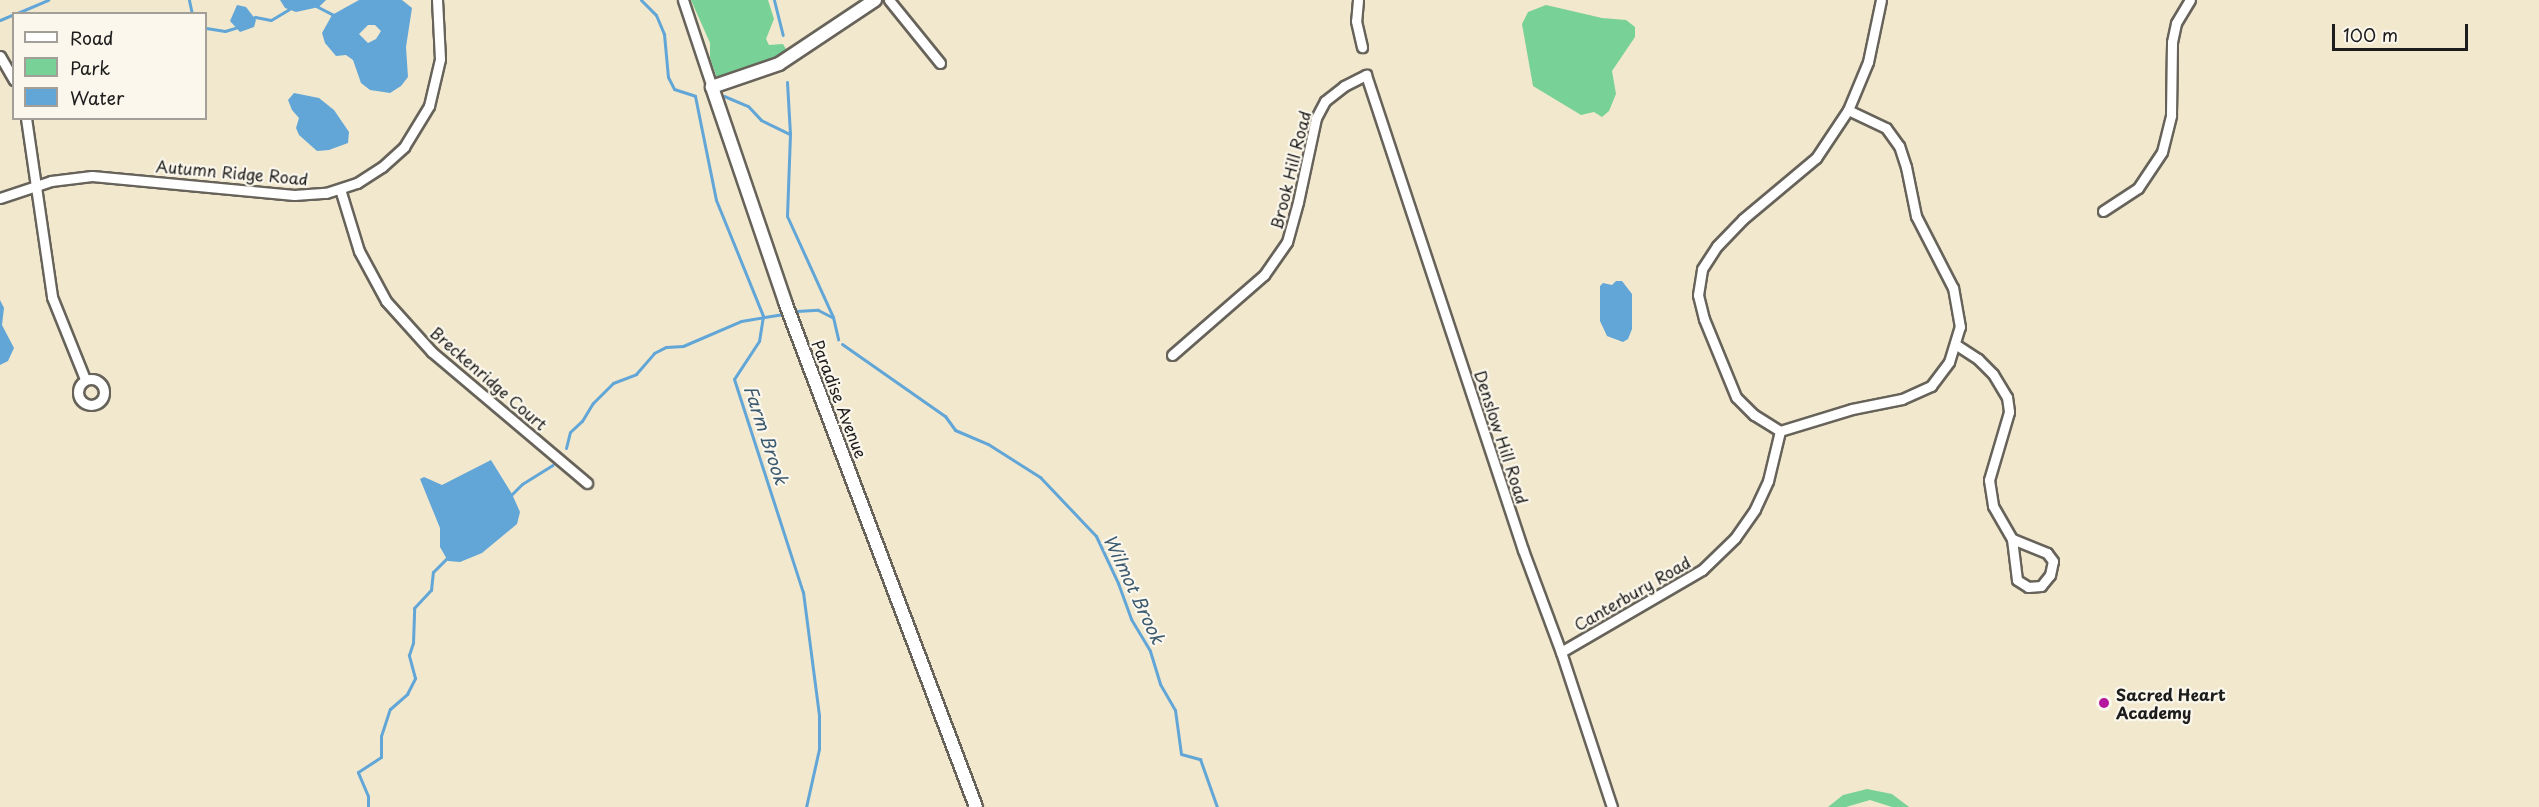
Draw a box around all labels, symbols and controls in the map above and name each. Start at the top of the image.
legend [12,12,207,120]
scale bar [2335,12,2472,50]
text: 100 m [2343,21,2398,48]
text: Road [70,24,114,51]
text: Park [70,54,110,81]
text: Water [70,84,124,111]
street label: Brook Hill Road [1266,109,1314,231]
street label: Autumn Ridge Road [155,156,309,188]
street label: Breckenridge Court [426,321,552,435]
street label: Paradise Avenue [809,337,871,461]
street label: Denslow Hill Road [1471,368,1533,506]
water label: Farm Brook [740,382,792,488]
water label: Wilmot Brook [1099,530,1169,648]
street label: Canterbury Road [1570,552,1694,634]
place label: Sacred Heart Academy [2116,684,2227,722]
marker: Sacred Heart Academy [2097,696,2111,710]

